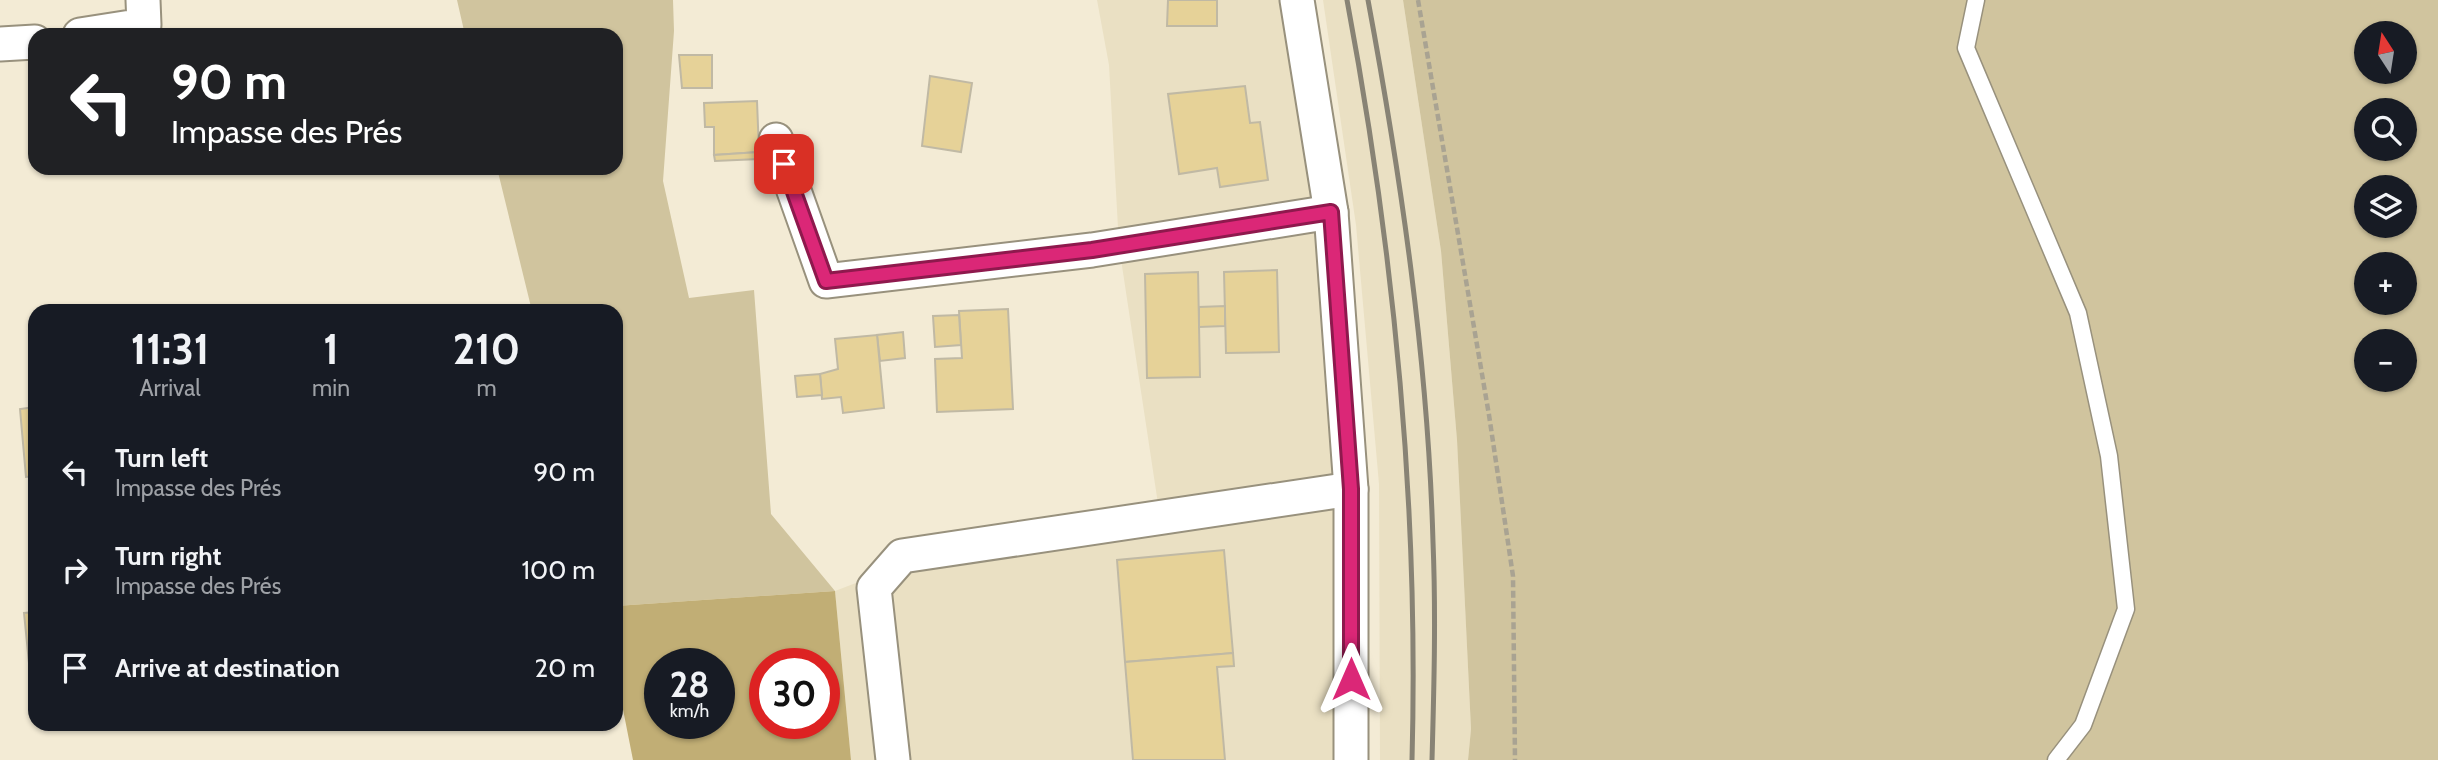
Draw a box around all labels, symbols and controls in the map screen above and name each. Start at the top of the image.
north arrow [2354,21,2417,84]
map controls [2354,21,2417,392]
text: 90 m [171,52,287,111]
icon: left [56,56,147,147]
button: search [2354,98,2417,161]
text: Impasse des Prés [171,112,402,151]
pin [754,134,814,194]
icon: arrive [765,145,803,183]
button: layers [2354,175,2417,238]
button: + [2354,252,2417,315]
text: 11:31 [131,323,209,375]
text: 1 [323,323,339,375]
text: 210 [453,323,520,375]
button: − [2354,329,2417,392]
text: Arrival [139,374,201,402]
text: min [312,374,350,402]
text: m [476,374,497,402]
text: Turn left [115,442,208,474]
icon: left [56,453,94,491]
text: 90 m [533,456,595,488]
text: Impasse des Prés [115,474,281,502]
text: Turn right [115,540,221,572]
icon: right [56,551,94,589]
text: 100 m [522,554,595,586]
text: Impasse des Prés [115,572,281,600]
position arrow [1314,642,1388,716]
speed limit sign: 30 [749,648,840,739]
icon: arrive [56,649,94,687]
text: Arrive at destination [115,652,340,684]
text: 20 m [535,652,595,684]
text: 28 [670,663,709,706]
text: km/h [670,700,709,722]

